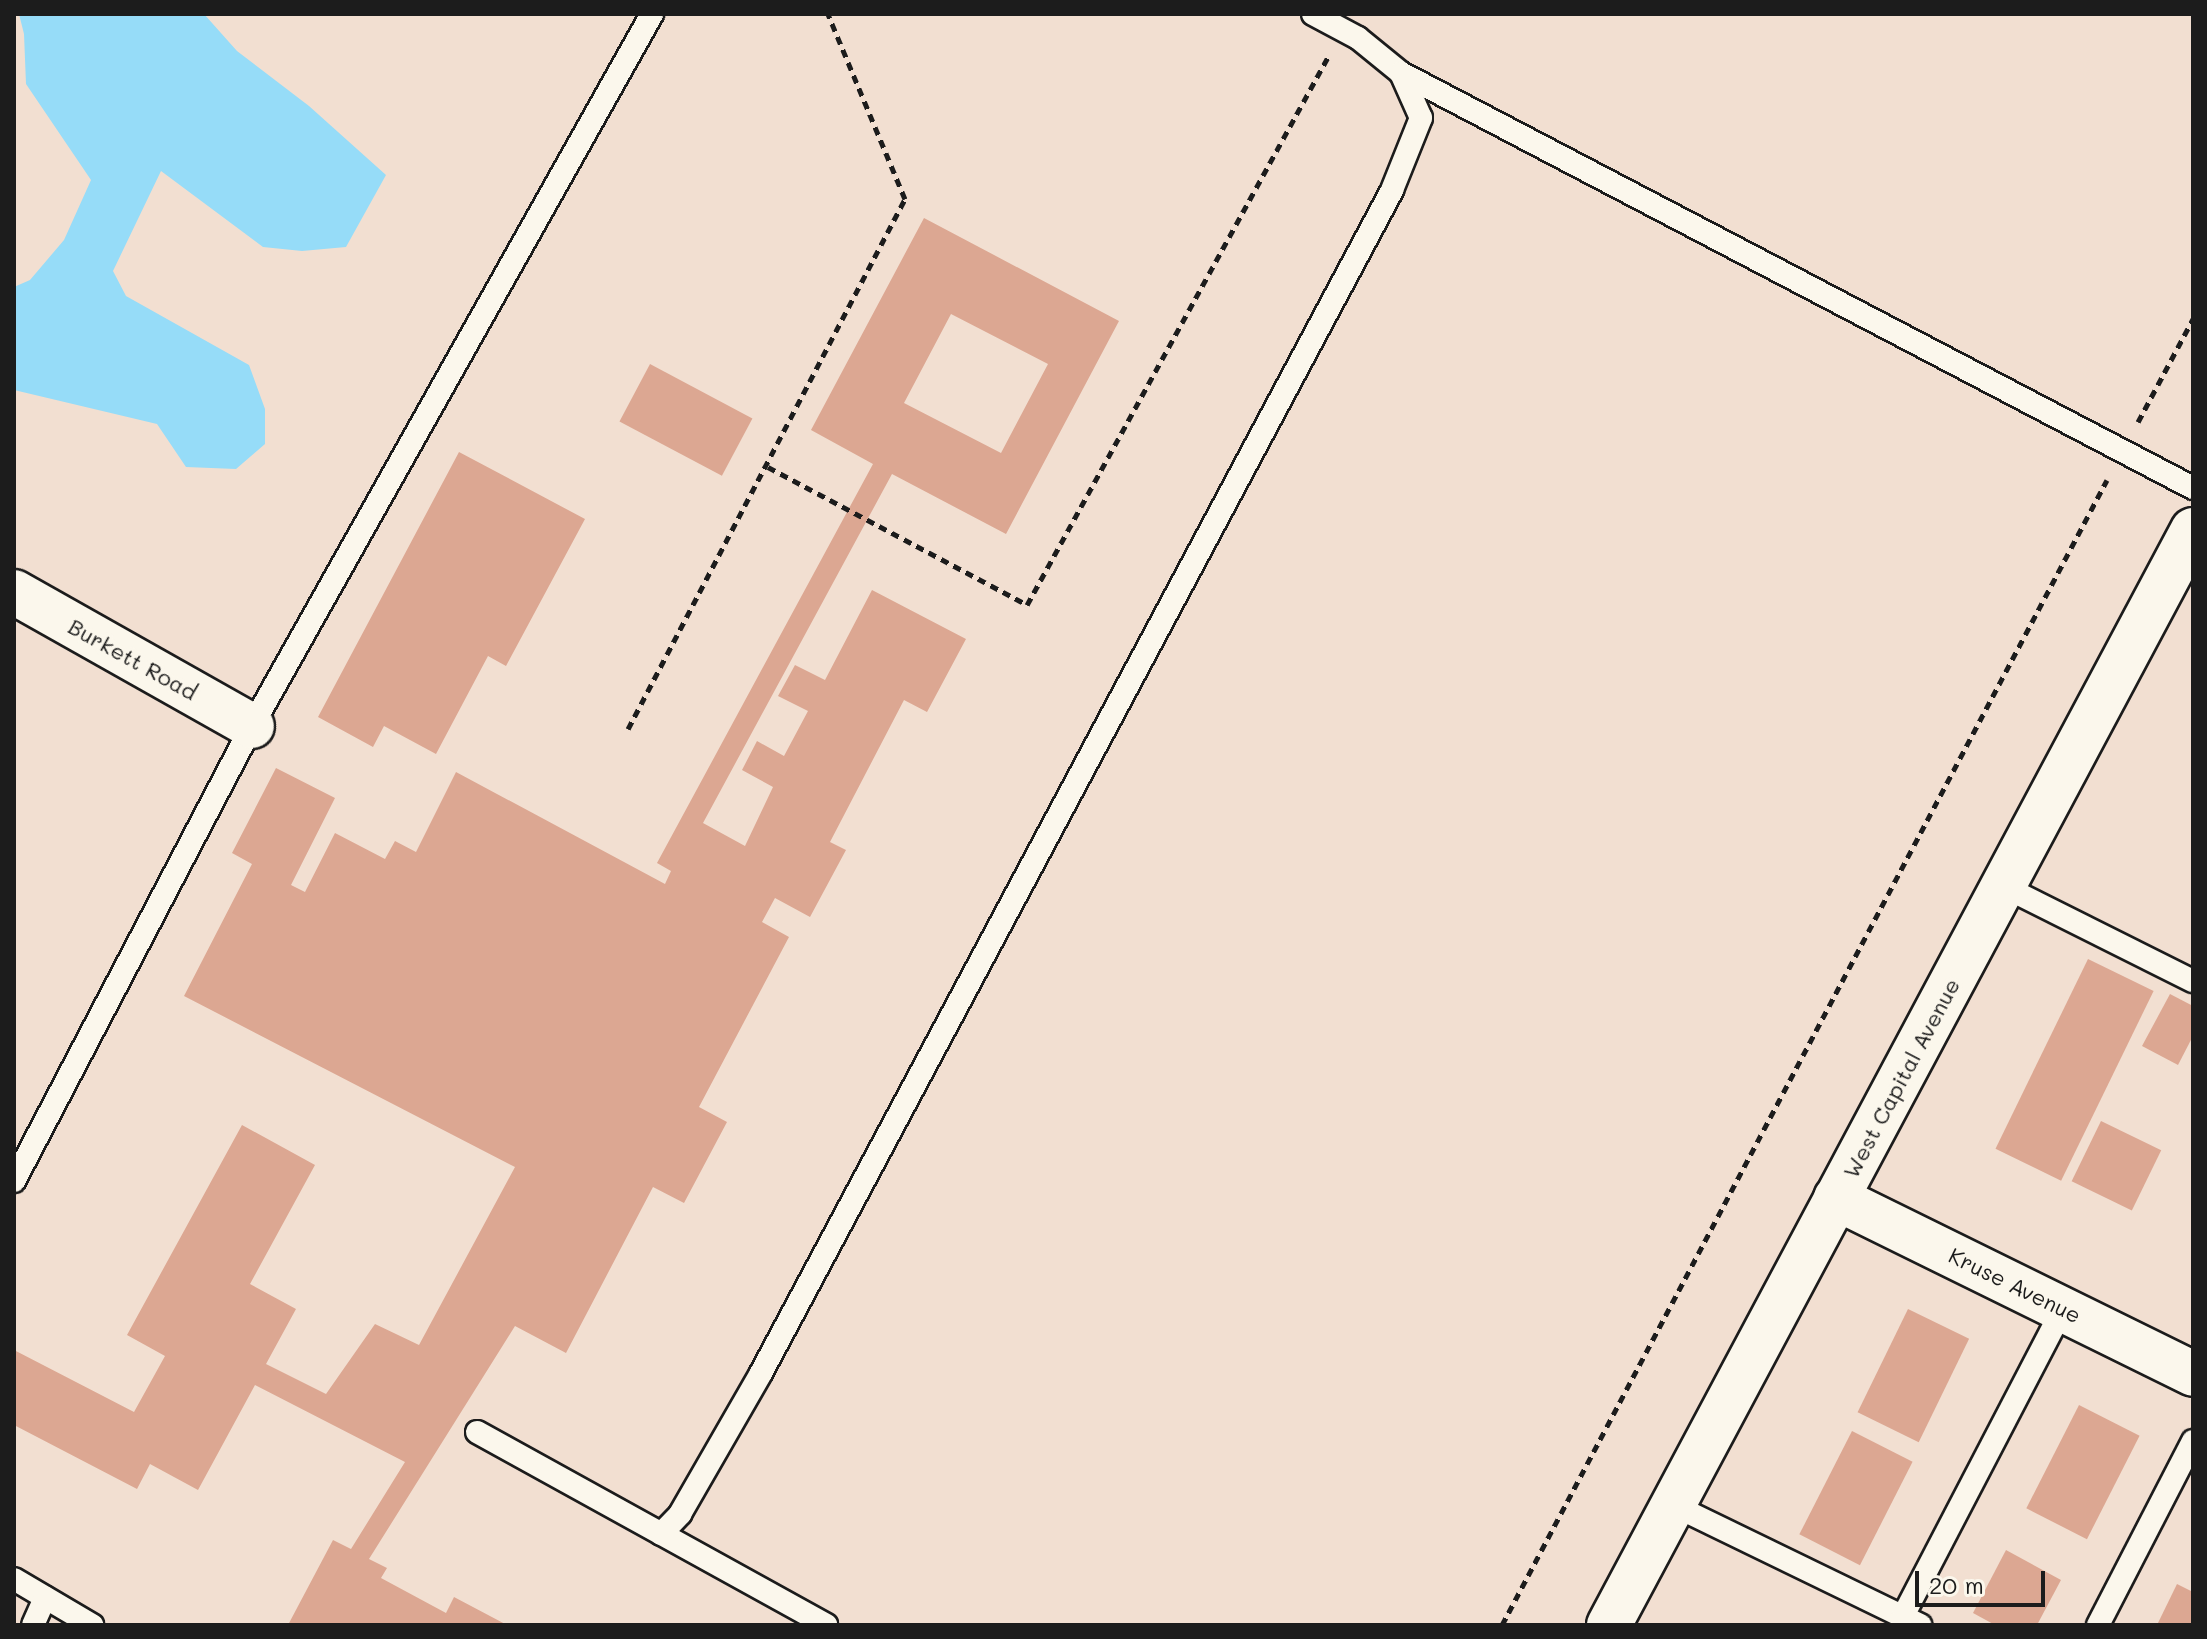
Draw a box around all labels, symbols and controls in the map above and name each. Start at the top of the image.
street label: Burkett Road [64,613,202,705]
street label: West Capital Avenue [1837,974,1965,1182]
street label: Kruse Avenue [1945,1242,2085,1328]
scale bar [1919,1555,2049,1605]
text: 20 m [1929,1569,1984,1600]

